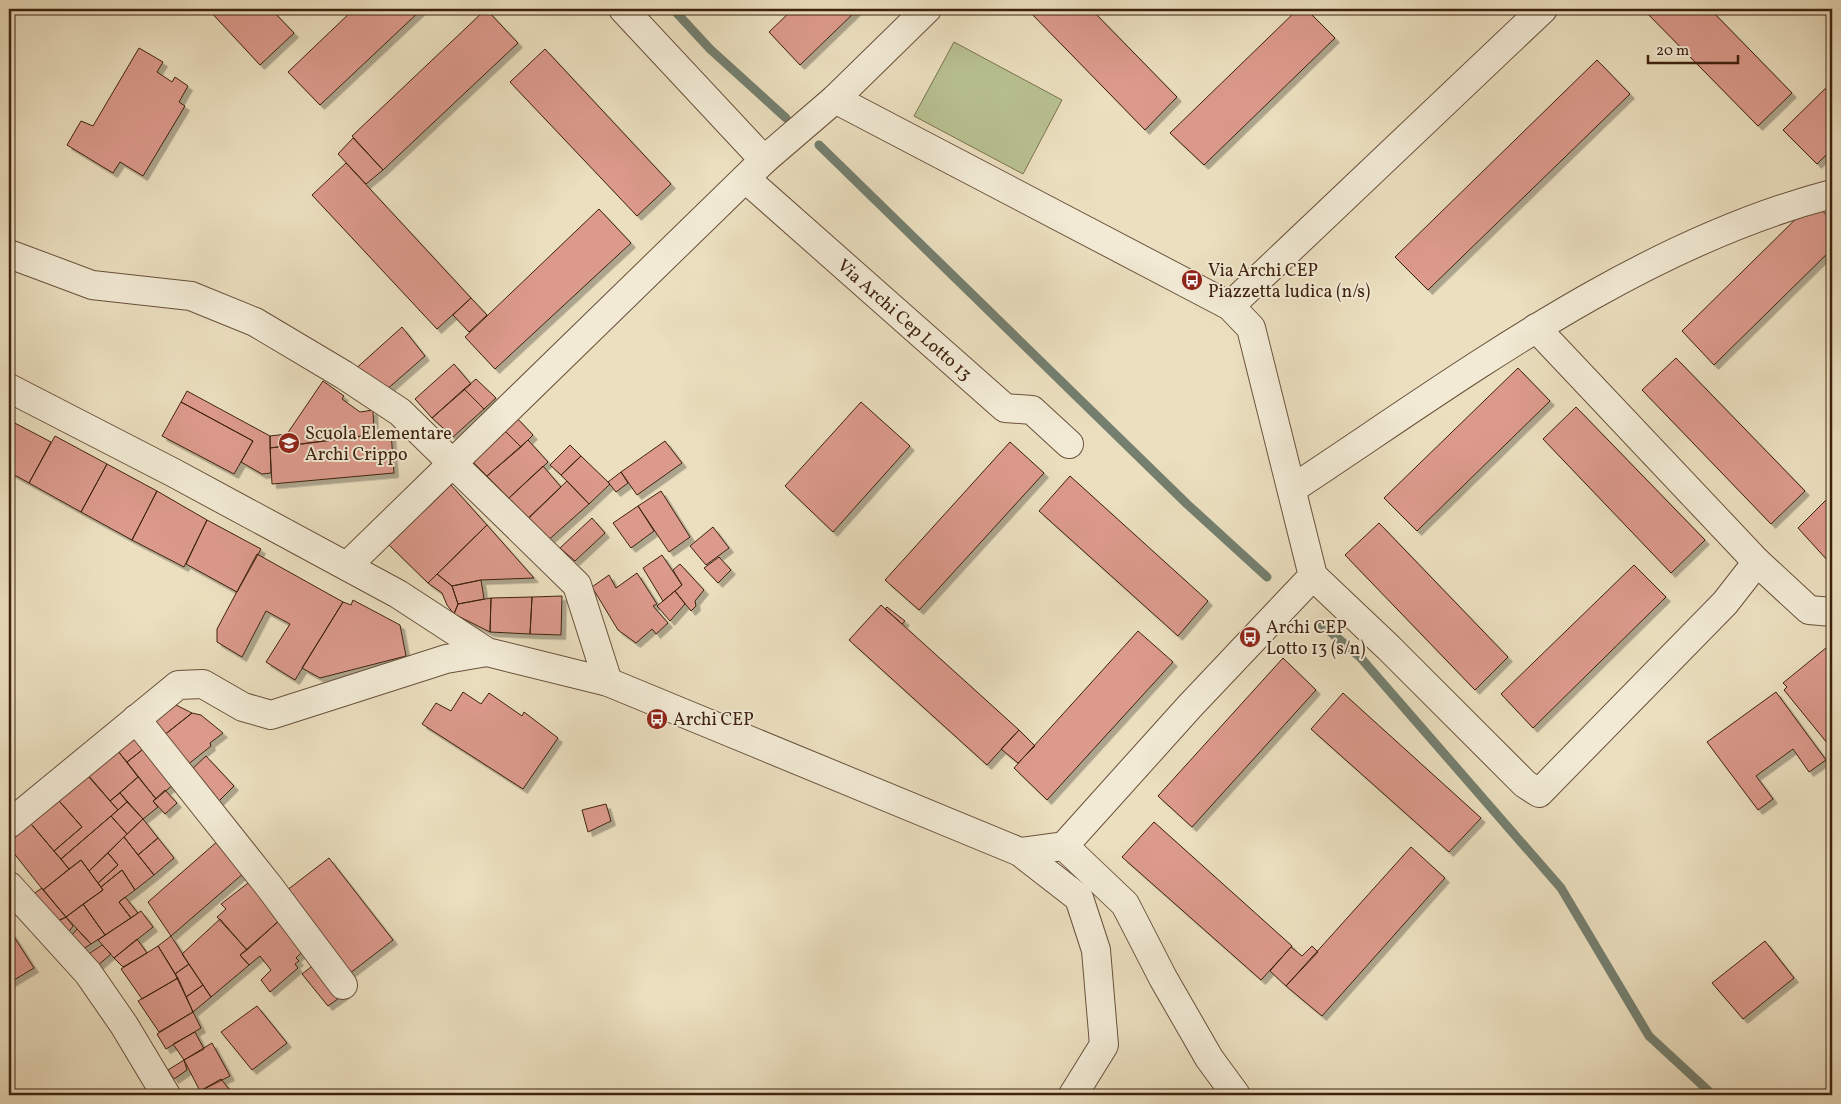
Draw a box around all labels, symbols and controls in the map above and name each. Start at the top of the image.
scale bar [1648,32,1738,64]
text: 20 m [1656,41,1689,62]
street label: Via Archi Cep Lotto 13 [831,254,977,387]
place label: Via Archi CEP Piazzetta ludica (n/s) [1208,259,1370,305]
bus stop icon: Via Archi CEP Piazzetta ludica (n/s) [1180,268,1204,292]
place label: Scuola Elementare Archi Crippo [305,422,452,468]
school or university icon: Scuola Elementare Archi Crippo [277,431,301,455]
place label: Archi CEP Lotto 13 (s/n) [1266,616,1366,662]
bus stop icon: Archi CEP Lotto 13 (s/n) [1238,625,1262,649]
bus stop icon: Archi CEP [645,707,669,731]
place label: Archi CEP [673,708,754,733]

